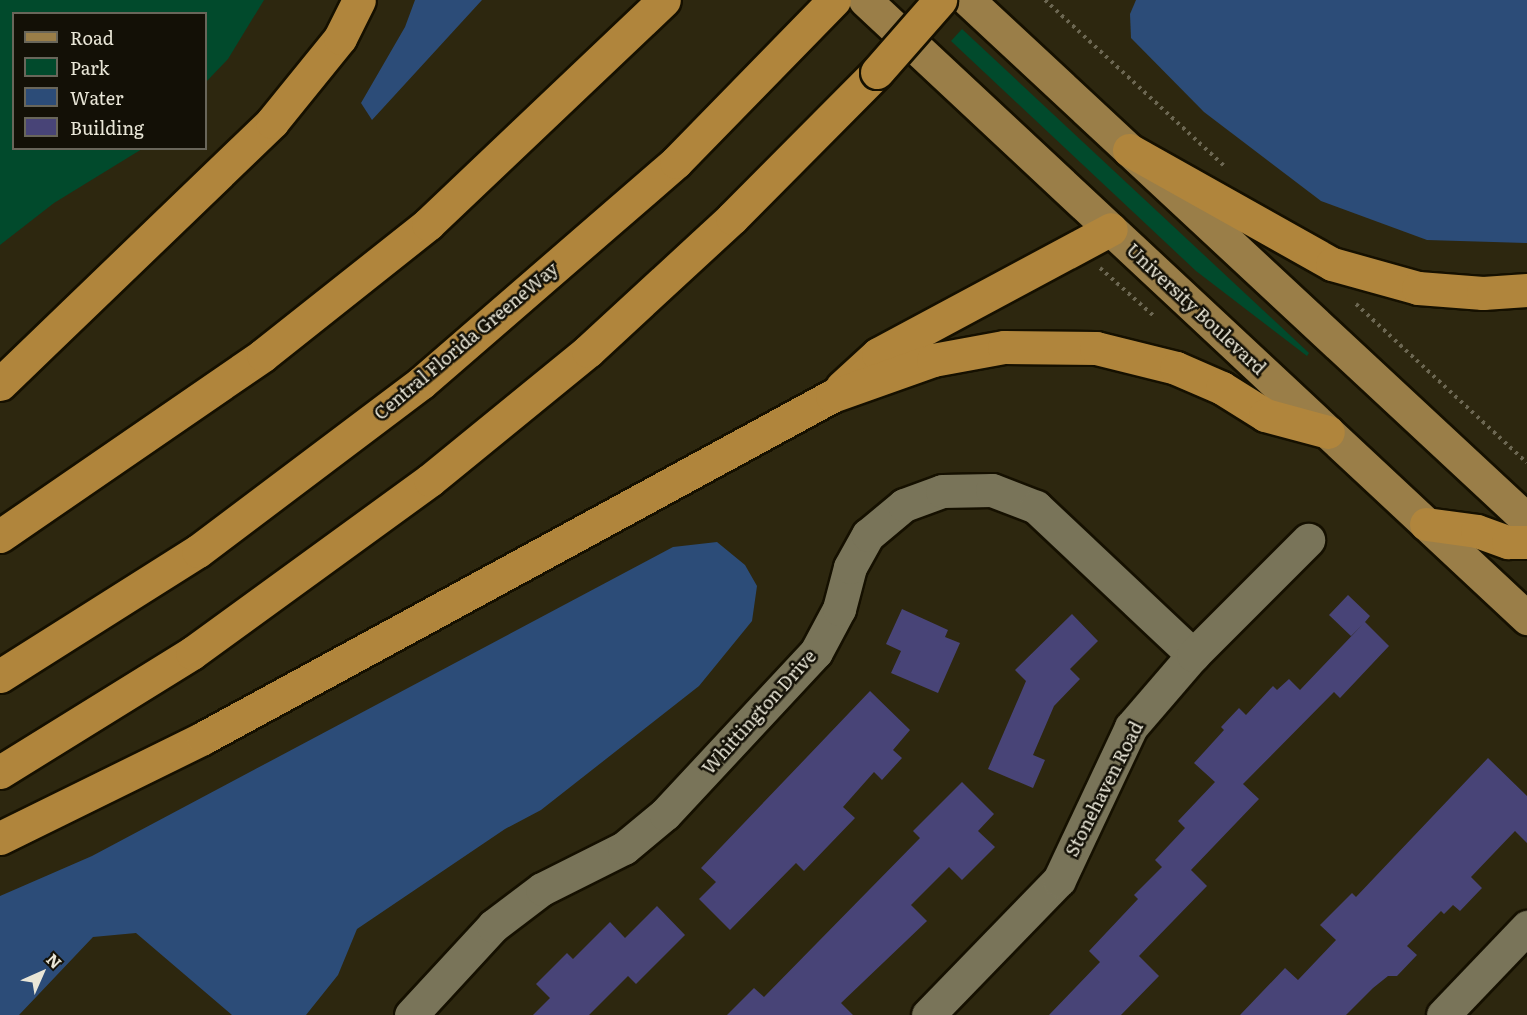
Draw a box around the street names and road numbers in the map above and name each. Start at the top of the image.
street label: University Boulevard [1122,239,1270,379]
street label: Central Florida GreeneWay [370,258,562,424]
street label: Whittington Drive [697,645,821,779]
street label: Stonehaven Road [1061,718,1147,860]

